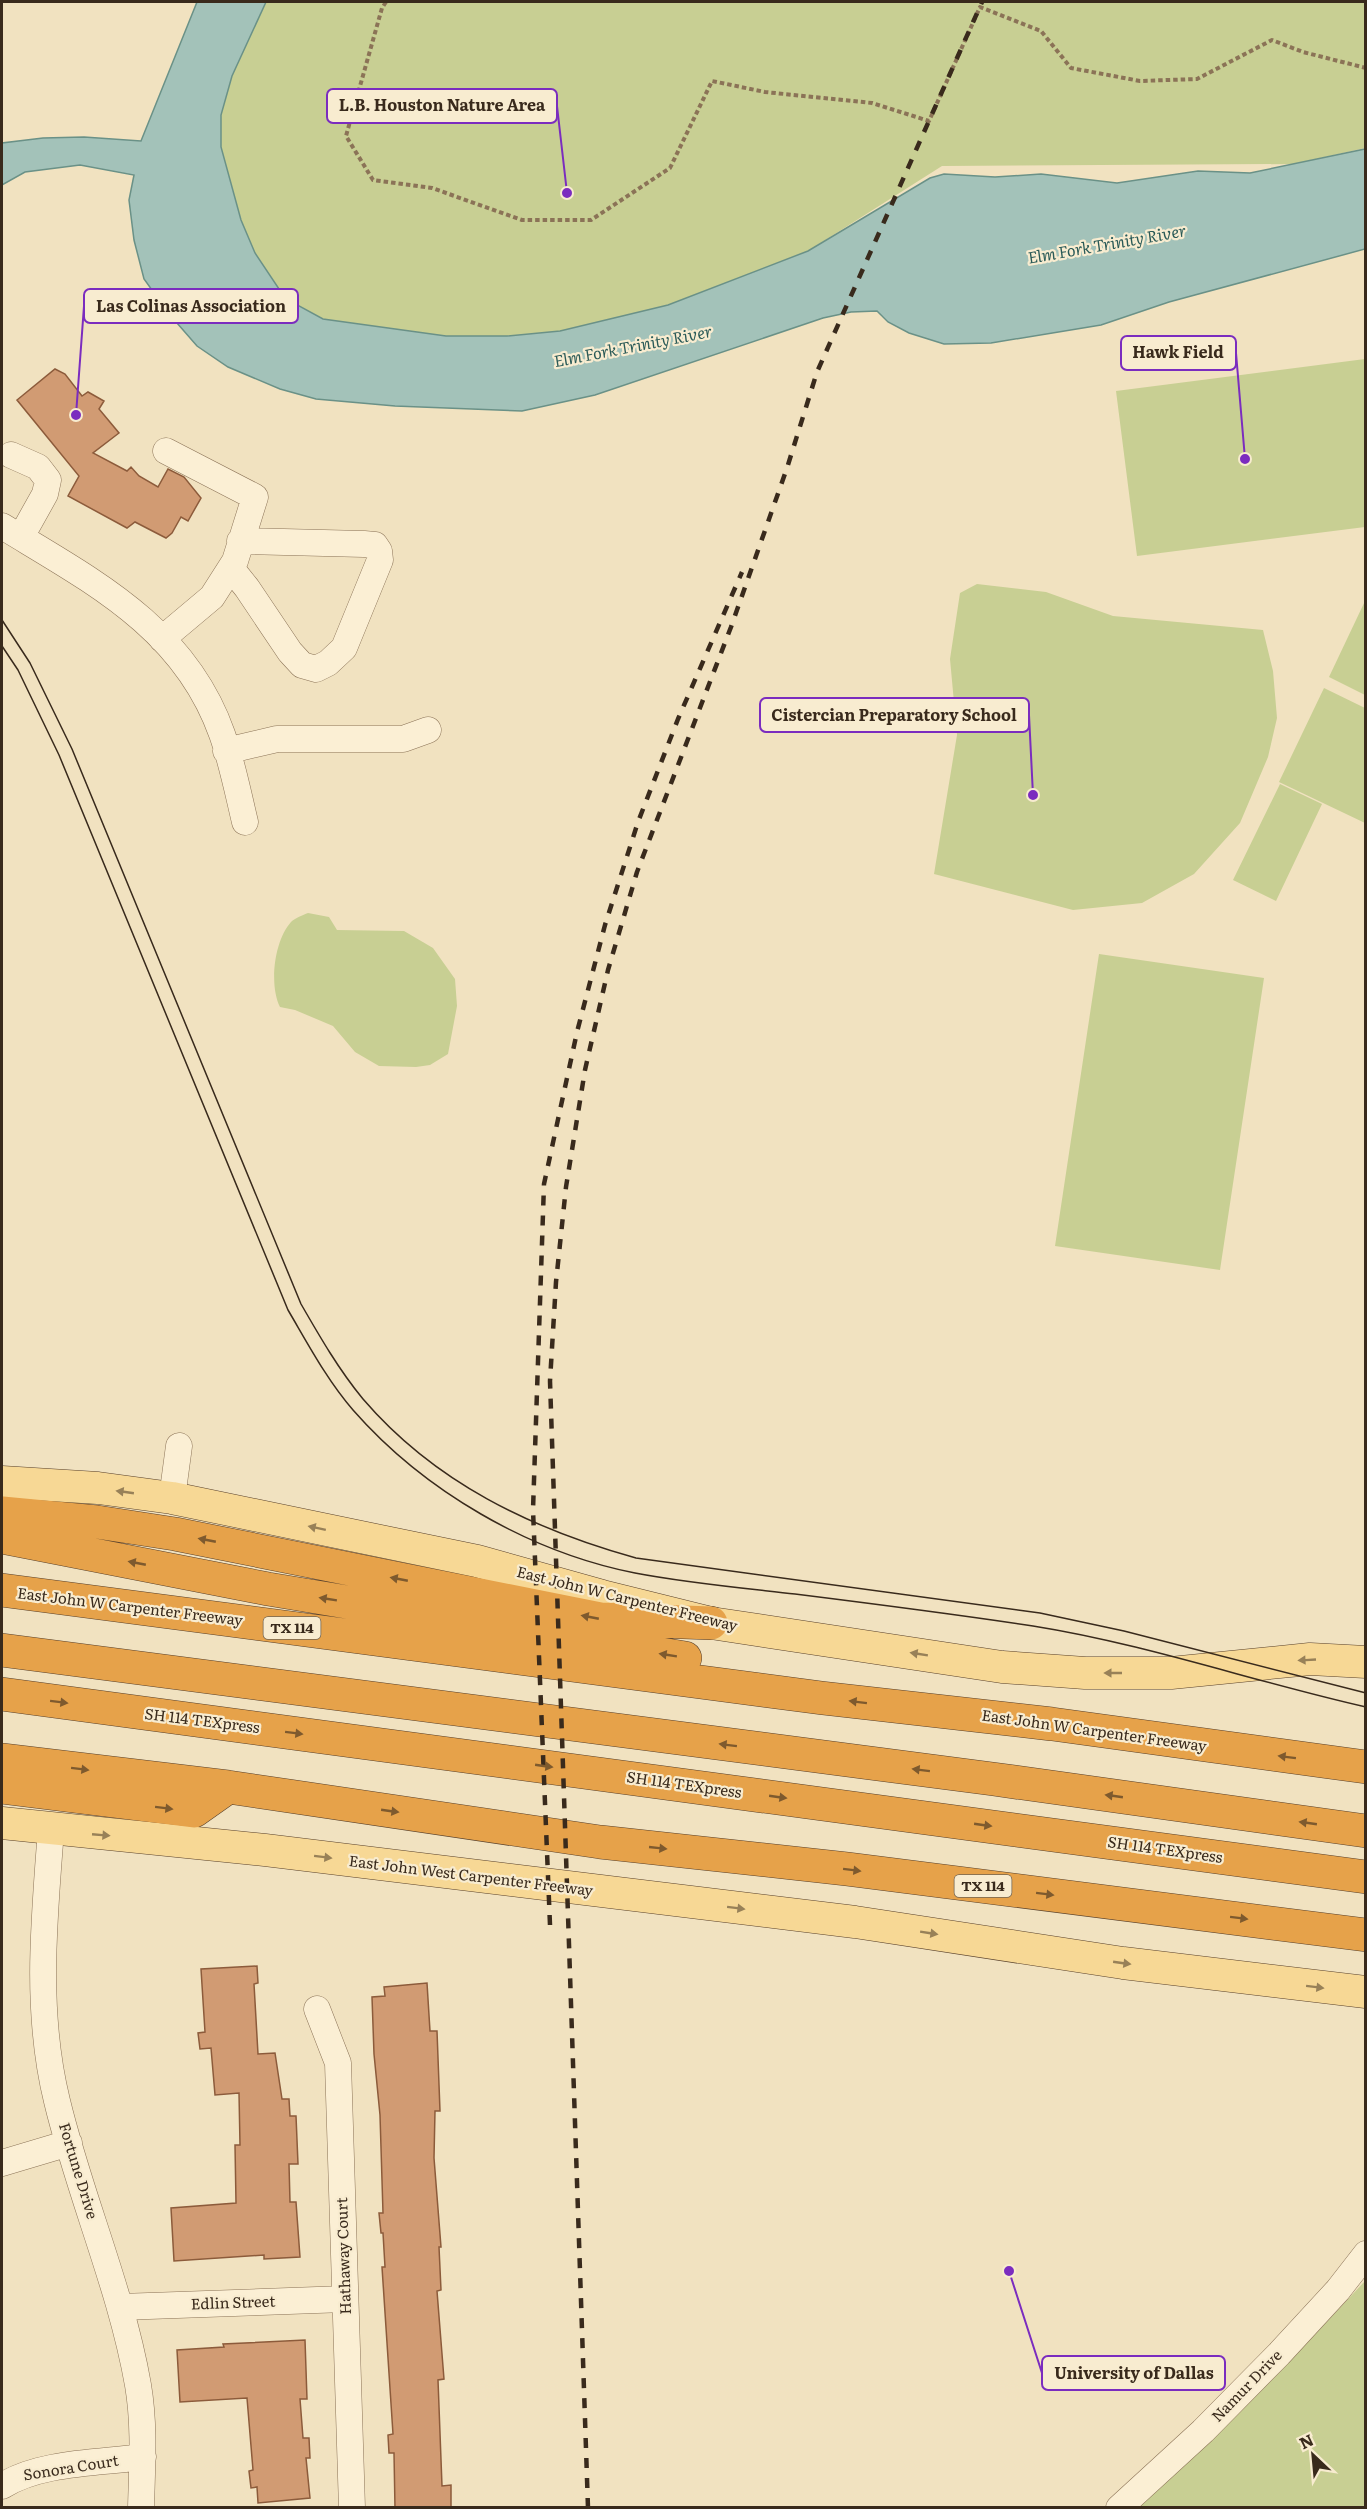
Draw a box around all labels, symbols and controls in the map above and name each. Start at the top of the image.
callout: L.B. Houston Nature Area [327,89,557,123]
text: L.B. Houston Nature Area [339,92,546,116]
water label: Elm Fork Trinity River [1026,217,1188,269]
callout: Las Colinas Association [84,289,298,323]
text: Las Colinas Association [96,293,286,317]
water label: Elm Fork Trinity River [552,318,714,372]
callout: Hawk Field [1121,336,1236,370]
text: Hawk Field [1132,339,1224,363]
callout: Cistercian Preparatory School [760,698,1029,732]
text: Cistercian Preparatory School [771,702,1017,726]
one-way arrow [116,1487,135,1496]
one-way arrow [307,1523,326,1532]
one-way arrow [198,1535,217,1545]
one-way arrow [127,1558,146,1567]
street label: East John W Carpenter Freeway [514,1559,741,1636]
one-way arrow [389,1574,408,1583]
street label: East John W Carpenter Freeway [16,1580,245,1631]
one-way arrow [319,1594,338,1603]
one-way arrow [580,1612,599,1621]
road number: TX 114 [264,1617,320,1639]
one-way arrow [658,1650,677,1659]
one-way arrow [909,1650,928,1659]
one-way arrow [1298,1656,1317,1665]
one-way arrow [1103,1668,1122,1678]
one-way arrow [849,1697,868,1707]
one-way arrow [50,1698,69,1707]
street label: SH 114 TEXpress [143,1701,261,1738]
street label: East John W Carpenter Freeway [980,1702,1209,1757]
one-way arrow [285,1728,304,1737]
one-way arrow [718,1740,737,1749]
one-way arrow [1277,1752,1296,1762]
one-way arrow [534,1761,553,1770]
street label: SH 114 TEXpress [625,1764,743,1803]
one-way arrow [71,1765,90,1774]
one-way arrow [912,1765,931,1775]
one-way arrow [1105,1792,1124,1801]
one-way arrow [769,1793,788,1802]
one-way arrow [154,1803,173,1812]
one-way arrow [381,1806,400,1815]
one-way arrow [1298,1818,1317,1827]
one-way arrow [974,1821,993,1830]
street label: SH 114 TEXpress [1106,1829,1224,1868]
one-way arrow [92,1830,111,1840]
one-way arrow [649,1843,668,1853]
street label: East John West Carpenter Freeway [348,1848,595,1901]
one-way arrow [313,1853,332,1862]
one-way arrow [842,1865,861,1875]
road number: TX 114 [954,1875,1012,1897]
one-way arrow [1036,1889,1055,1899]
one-way arrow [726,1903,745,1913]
one-way arrow [1229,1914,1248,1923]
one-way arrow [920,1929,939,1938]
one-way arrow [1112,1959,1131,1968]
one-way arrow [1306,1983,1325,1992]
street label: Fortune Drive [54,2119,105,2222]
street label: Hathaway Court [329,2197,356,2315]
street label: Edlin Street [190,2289,276,2314]
street label: Namur Drive [1205,2343,1287,2426]
callout: University of Dallas [1042,2356,1225,2390]
text: University of Dallas [1054,2360,1214,2384]
north arrow [1283,2425,1343,2485]
text: N [1295,2427,1317,2454]
street label: Sonora Court [21,2448,120,2485]

